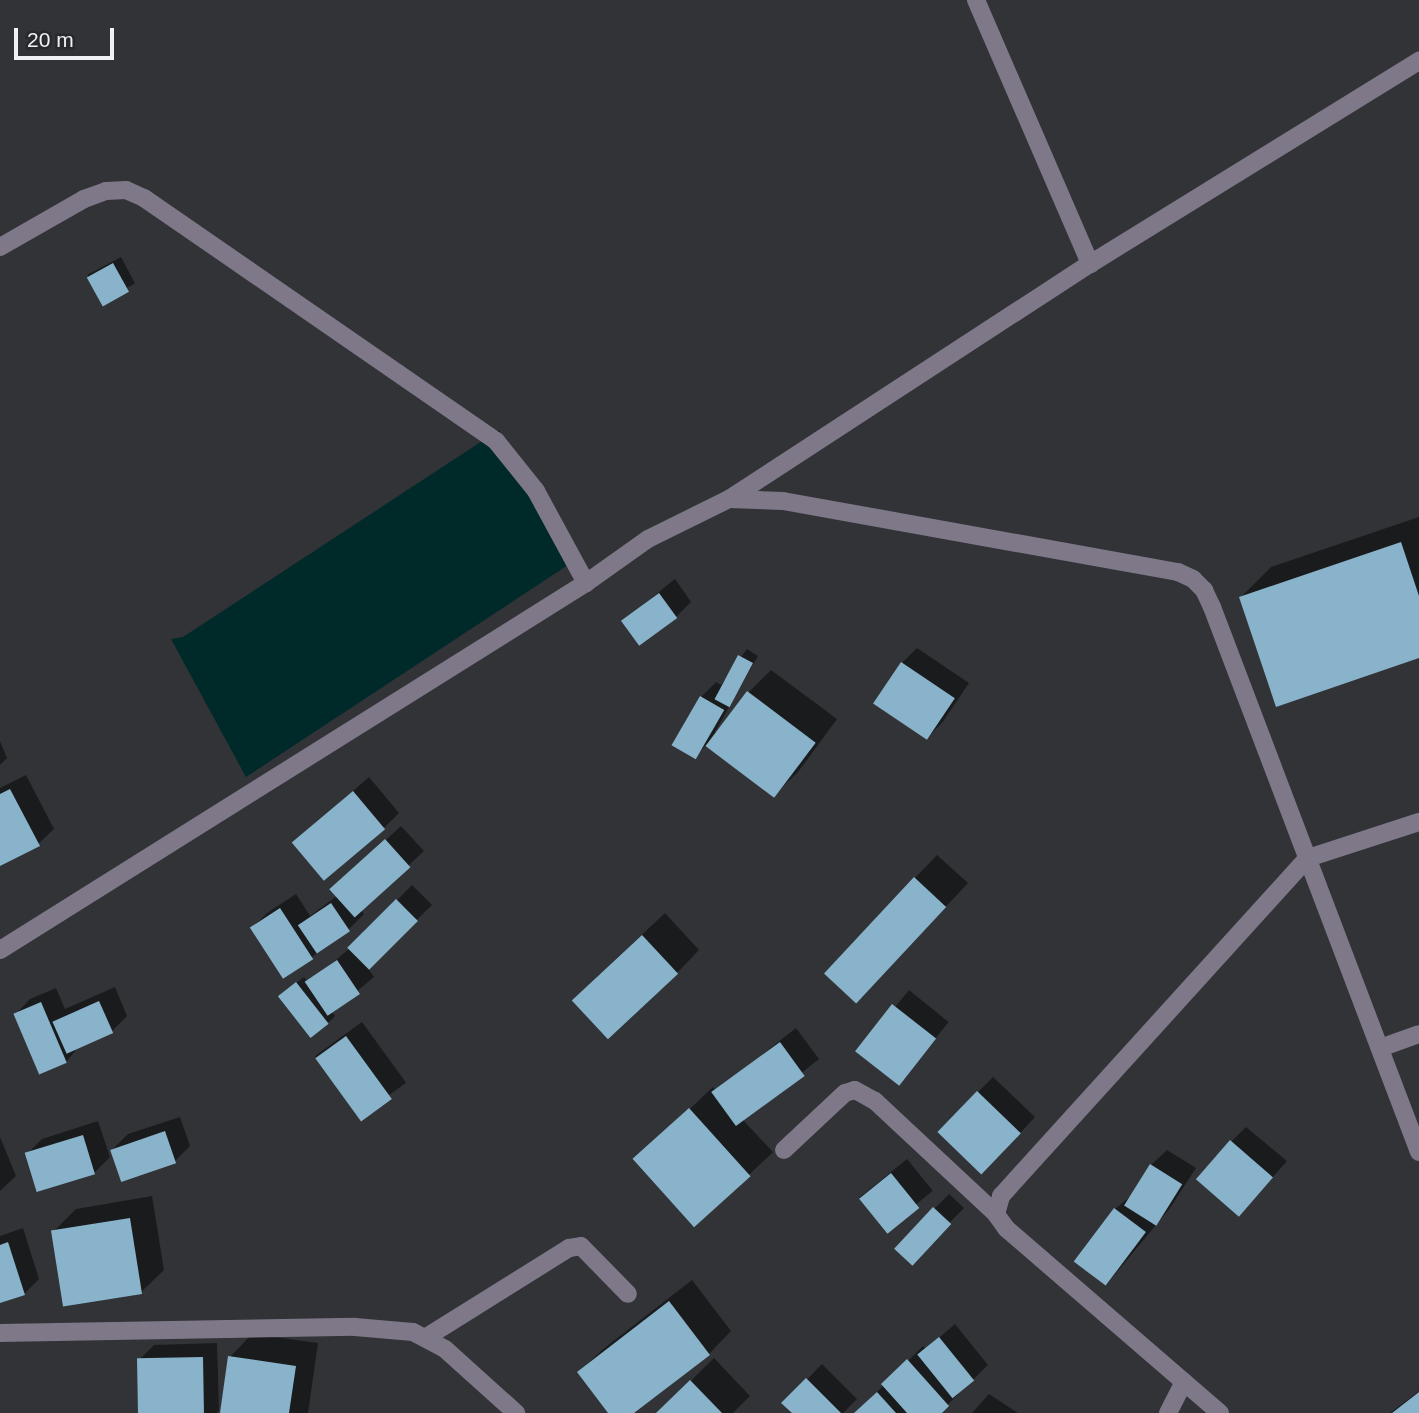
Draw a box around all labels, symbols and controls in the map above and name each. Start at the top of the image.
scale bar [18,14,117,58]
text: 20 m [27,28,74,51]

